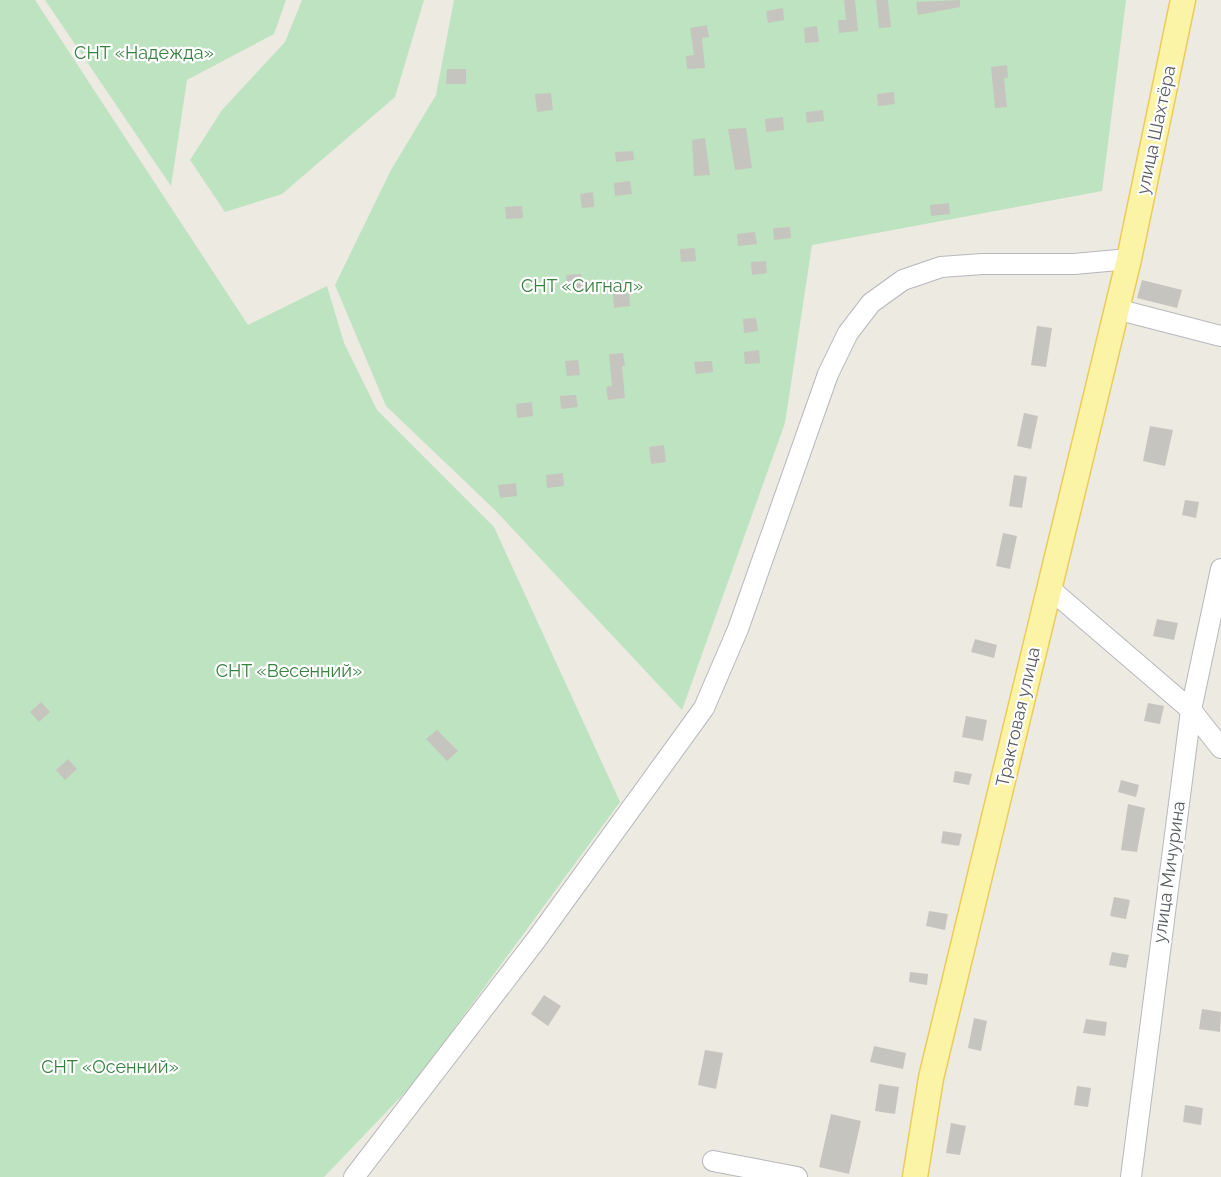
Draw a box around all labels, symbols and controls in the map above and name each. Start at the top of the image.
park label: СНТ «Надежда» [74,42,214,63]
street label: улица Шахтёра [1132,63,1179,196]
park label: СНТ «Сигнал» [521,275,643,296]
street label: Трактовая улица [991,645,1044,789]
park label: СНТ «Весенний» [216,660,362,681]
street label: улица Мичурина [1148,800,1189,944]
park label: СНТ «Осенний» [41,1056,179,1077]

